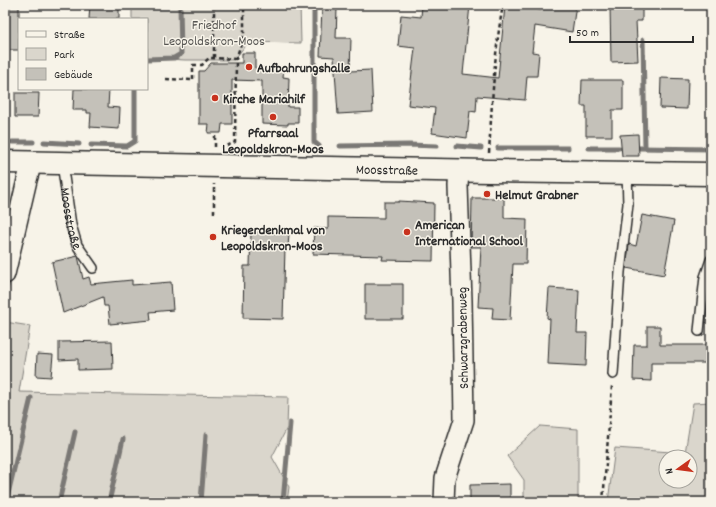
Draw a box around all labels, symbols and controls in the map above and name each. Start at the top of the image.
park label: Friedhof Leopoldskron-Moos [163,16,265,52]
legend [18,18,148,90]
scale bar [570,18,693,44]
text: 50 m [576,25,599,42]
text: Straße [54,27,85,44]
text: Park [54,47,75,64]
place label: Aufbahrungshalle [257,59,350,79]
marker: Aufbahrungshalle [244,62,254,72]
text: Gebäude [54,67,93,84]
place label: Kirche Mariahilf [223,90,306,110]
marker: Kirche Mariahilf [210,93,220,103]
marker: Pfarrsaal Leopoldskron-Moos [268,112,278,122]
place label: Pfarrsaal Leopoldskron-Moos [222,124,324,160]
street label: Moosstraße [356,161,418,182]
street label: Moosstraße [54,186,86,255]
place label: Helmut Grabner [495,186,579,206]
marker: Helmut Grabner [482,189,492,199]
place label: American International School [415,216,524,252]
place label: Kriegerdenkmal von Leopoldskron-Moos [221,221,326,257]
marker: American International School [402,227,412,237]
marker: Kriegerdenkmal von Leopoldskron-Moos [208,232,218,242]
street label: Schwarzgrabenweg [453,287,475,389]
north arrow [658,449,698,489]
text: N [662,466,679,476]

